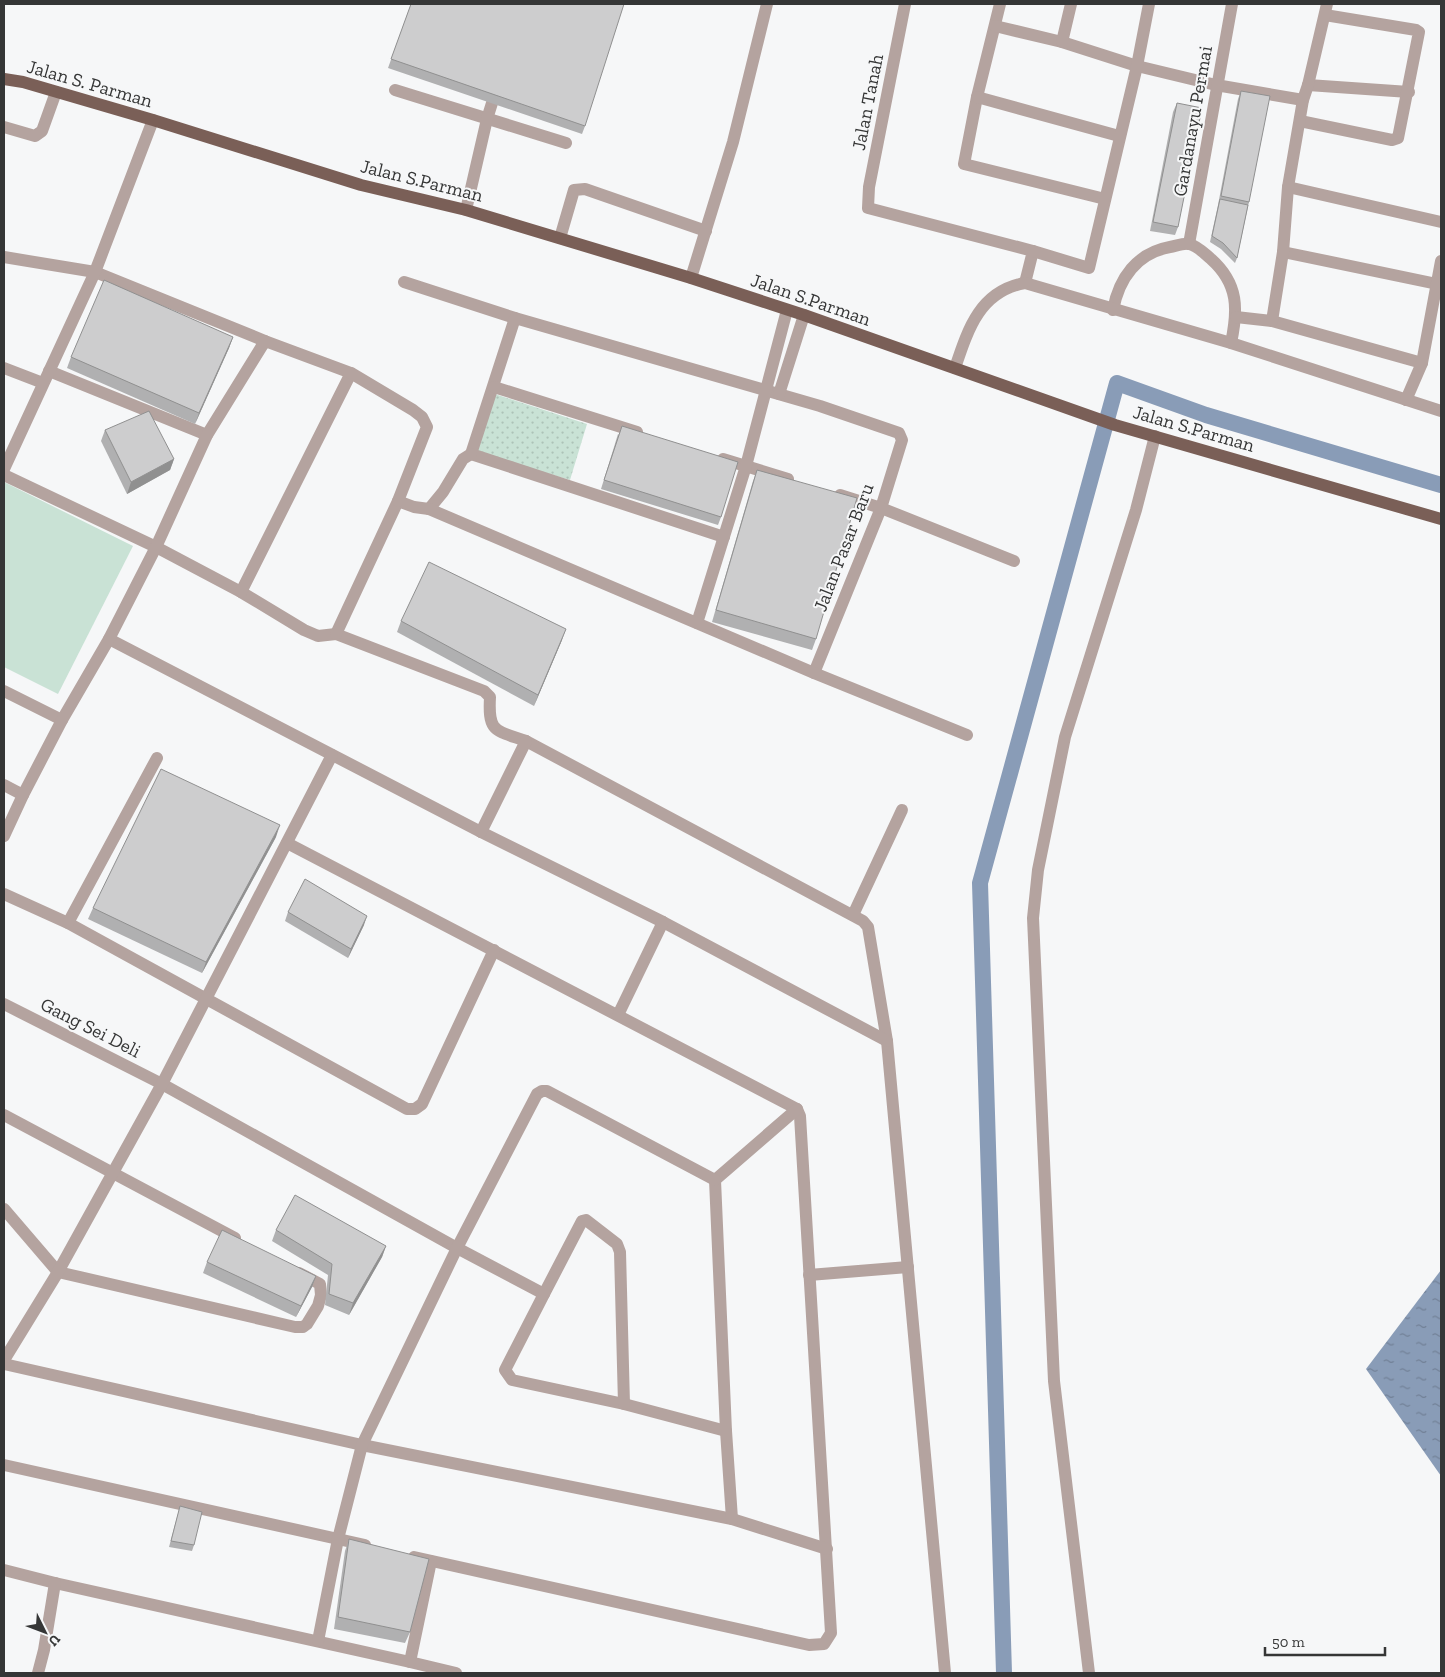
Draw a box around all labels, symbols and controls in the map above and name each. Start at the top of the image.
street label: Gardanayu Permai [1168,44,1217,198]
street label: Jalan Tanah [847,52,888,152]
street label: Jalan S. Parman [24,55,155,112]
street label: Jalan S.Parman [358,154,485,207]
street label: Jalan S.Parman [748,268,874,331]
street label: Jalan S.Parman [1131,400,1257,457]
street label: Jalan Pasar Baru [808,479,879,615]
street label: Gang Sei Deli [37,992,145,1063]
north arrow [20,1607,70,1657]
scale bar [1265,1624,1385,1656]
text: U [45,1631,64,1650]
text: 50 m [1272,1633,1305,1651]

